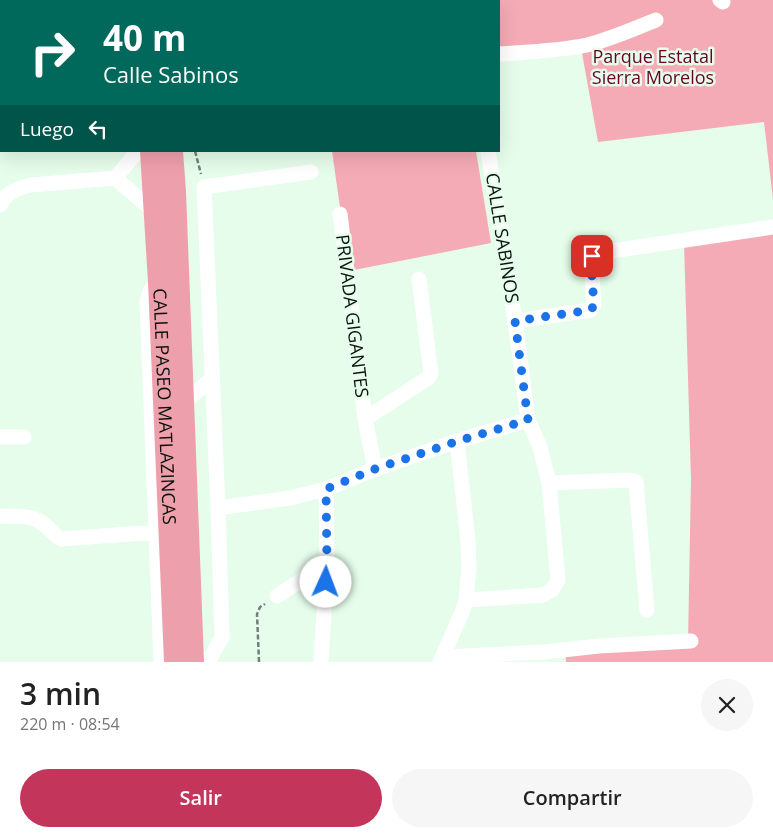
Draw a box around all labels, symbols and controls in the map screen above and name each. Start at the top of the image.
text: 40 m [103,14,186,61]
icon: right [20,20,85,85]
park label: Parque Estatal Sierra Morelos [592,44,714,89]
text: Calle Sabinos [103,59,239,89]
icon: left [84,115,112,143]
text: Luego [20,116,74,142]
street label: CALLE SABINOS [481,171,525,305]
street label: PRIVADA GIGANTES [331,233,375,399]
pin [571,235,613,277]
icon: arrive [578,242,606,270]
street label: CALLE PASEO MATLAZINCAS [148,288,182,526]
position arrow [299,555,351,607]
text: 3 min [20,673,101,714]
button: close [701,679,753,731]
text: 220 m · 08:54 [20,713,120,735]
button: Salir [20,769,382,827]
button: Compartir [392,769,753,827]

